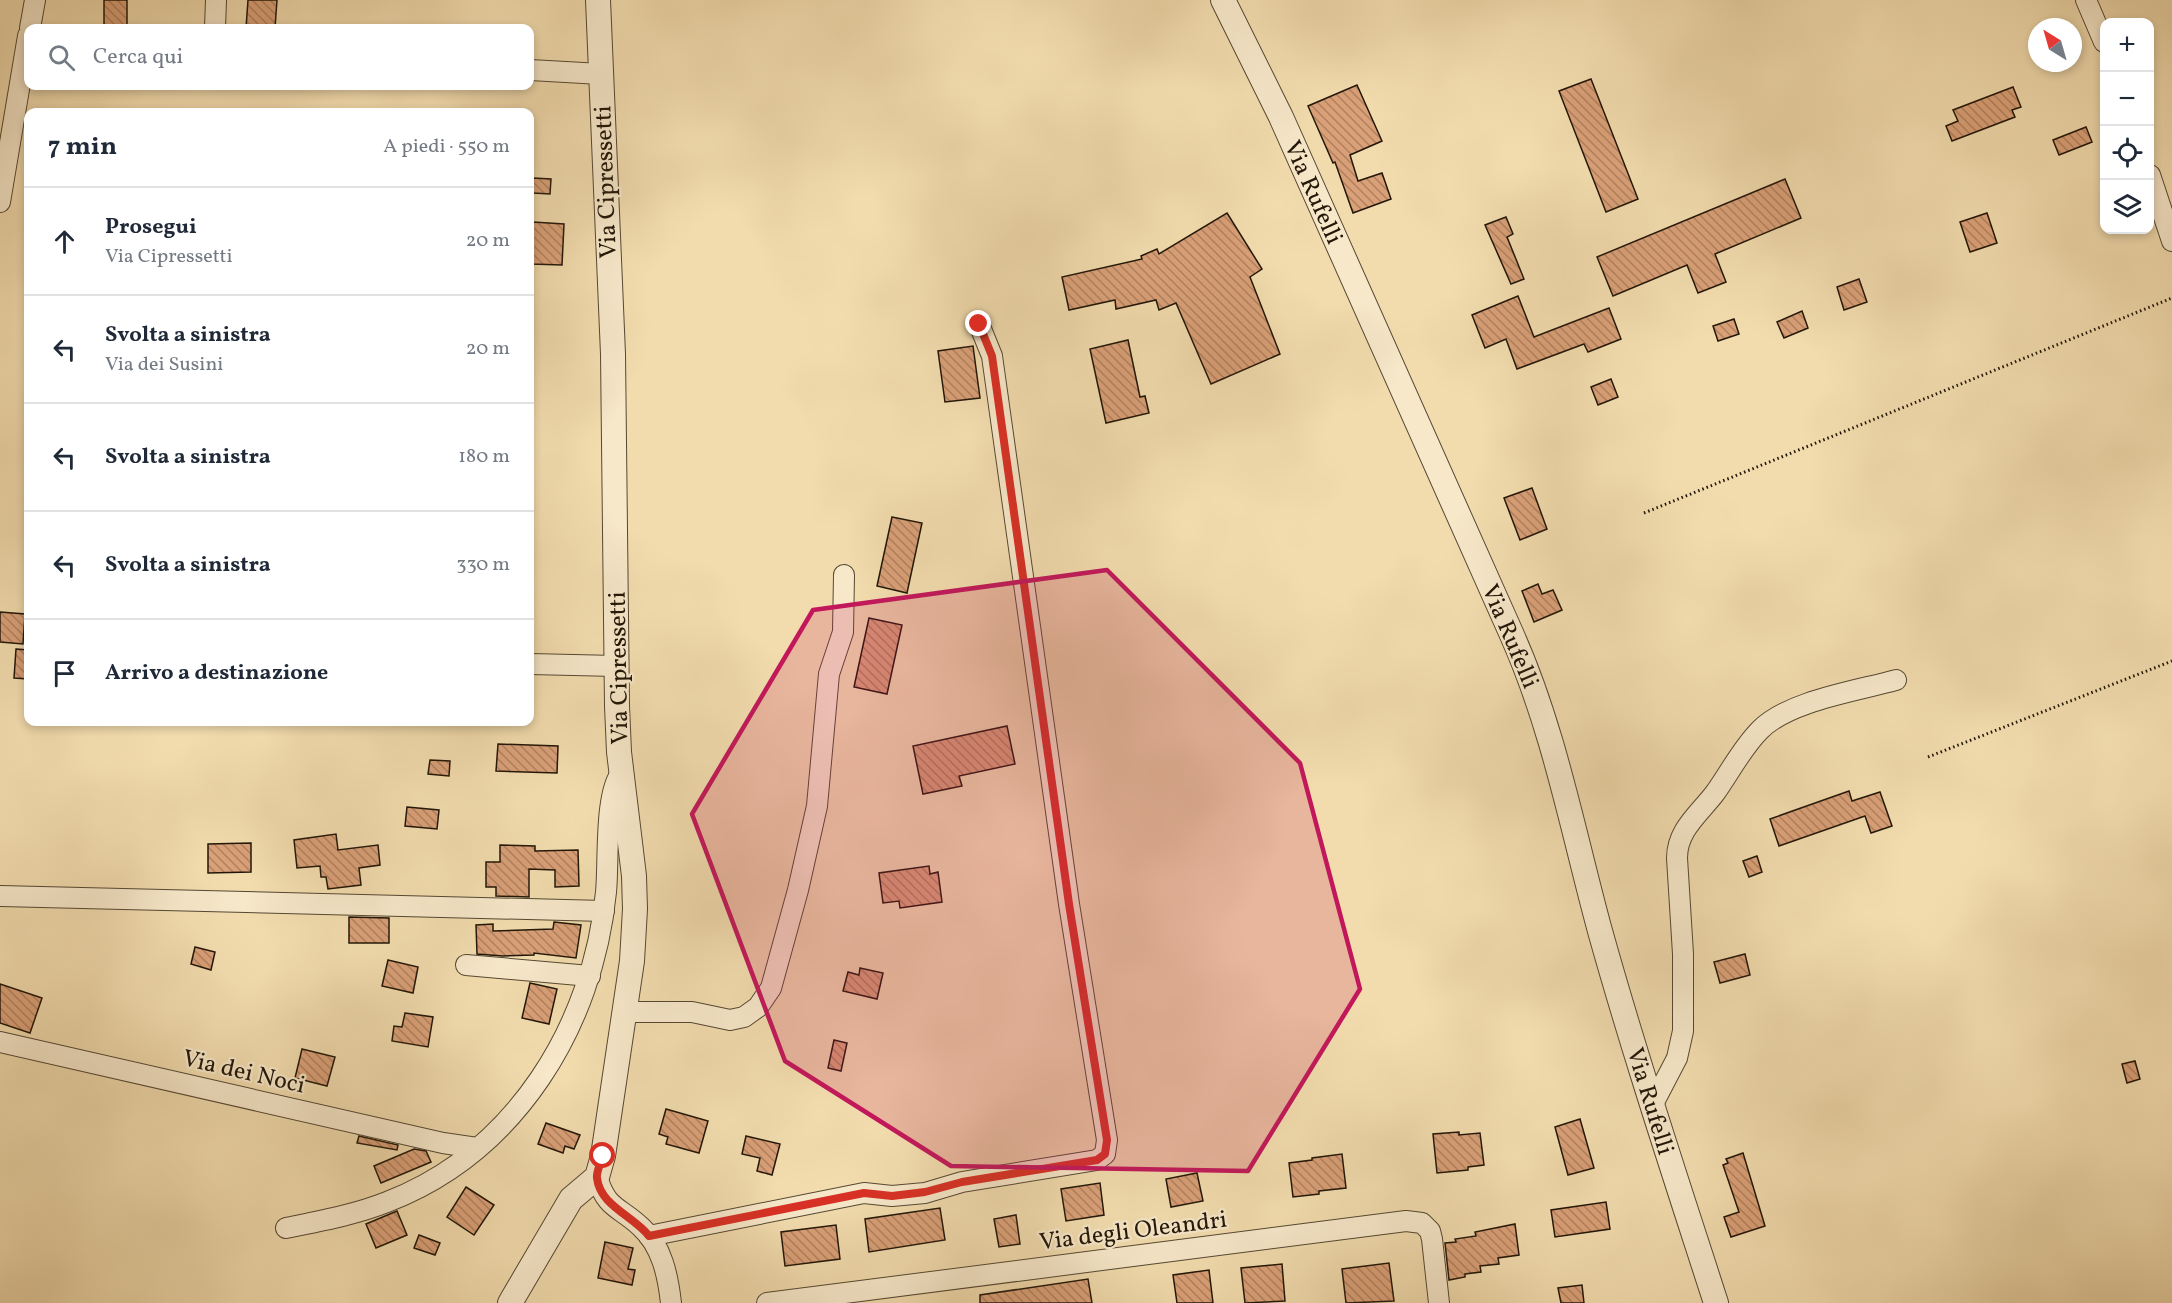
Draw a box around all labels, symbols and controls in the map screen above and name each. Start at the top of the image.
north arrow [2028,18,2082,72]
map controls [2100,18,2154,234]
button: + [2100,18,2154,72]
search box [24,24,534,90]
icon: search [45,41,78,74]
text: Cerca qui [93,42,183,73]
button: − [2100,72,2154,126]
street label: Via Cipressetti [587,105,627,259]
button: locate [2100,126,2154,180]
text: 7 min [48,129,117,165]
text: A piedi · 550 m [383,133,510,161]
street label: Via Rufelli [1274,135,1350,250]
button: layers [2100,180,2154,234]
text: Prosegui [105,212,197,243]
icon: ahead [48,225,81,258]
text: 20 m [466,227,510,255]
text: Via Cipressetti [105,243,233,271]
route end [965,310,991,336]
text: Svolta a sinistra [105,320,271,351]
icon: left [48,333,81,366]
text: 20 m [466,335,510,363]
text: Via dei Susini [105,351,223,379]
icon: left [48,441,81,474]
text: Svolta a sinistra [105,442,271,473]
text: 180 m [458,443,510,471]
icon: left [48,549,81,582]
text: Svolta a sinistra [105,550,271,581]
text: 330 m [456,551,510,579]
street label: Via Rufelli [1472,579,1546,694]
street label: Via Cipressetti [602,591,638,745]
icon: arrive [48,657,81,690]
text: Arrivo a destinazione [105,658,328,689]
street label: Via dei Noci [179,1042,308,1104]
street label: Via Rufelli [1617,1044,1681,1159]
route start [589,1142,615,1168]
street label: Via degli Oleandri [1037,1204,1229,1260]

